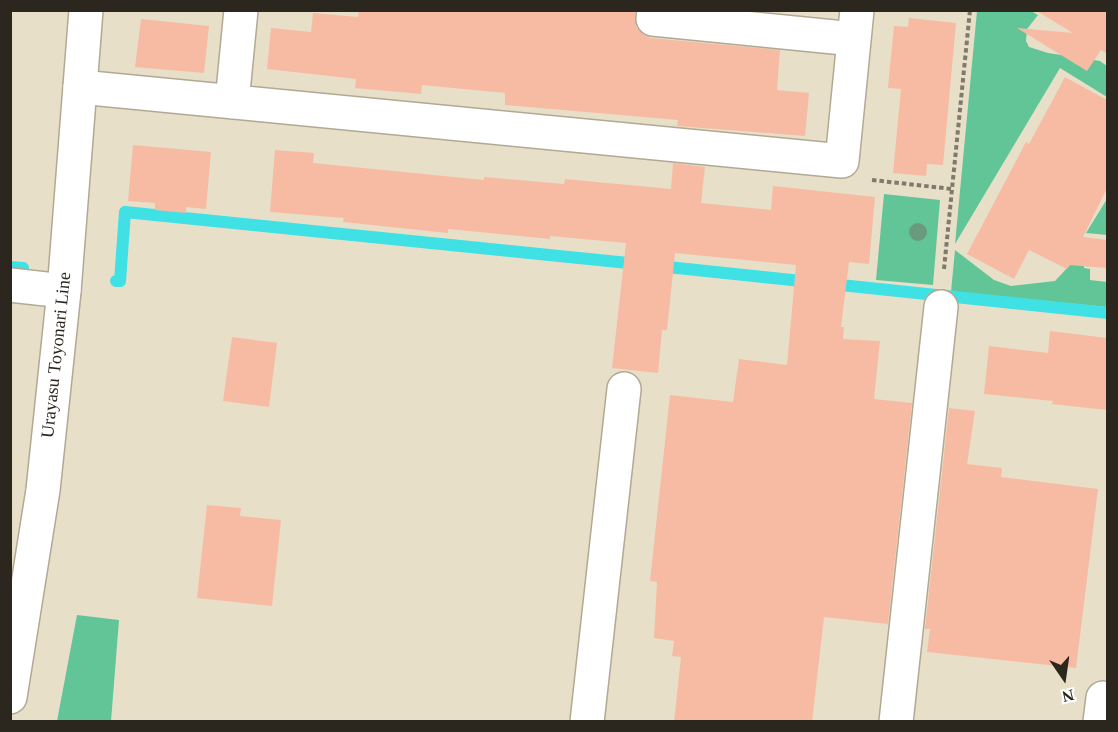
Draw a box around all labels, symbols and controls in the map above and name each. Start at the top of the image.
street label: Urayasu Toyonari Line [38,271,76,439]
north arrow [1034,648,1094,708]
text: N [1061,686,1076,706]

